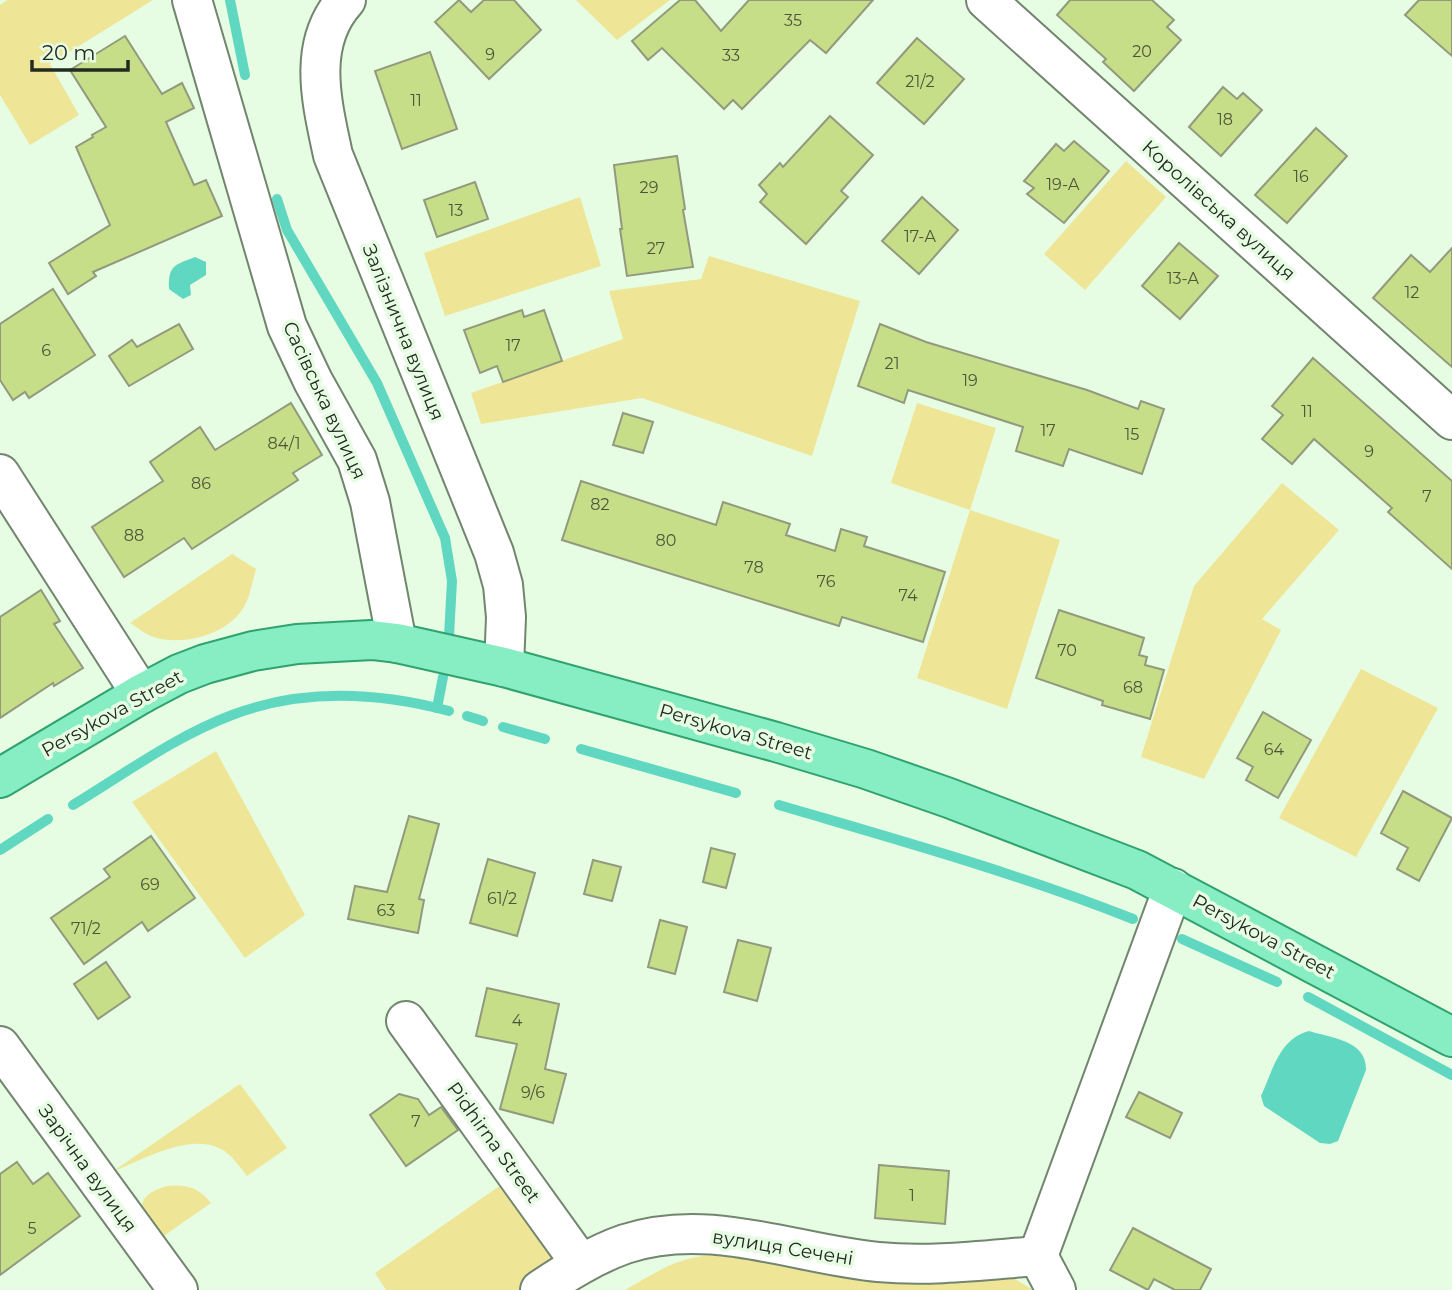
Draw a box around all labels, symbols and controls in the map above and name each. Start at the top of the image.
house number: 35 [784,11,802,30]
scale bar [32,28,128,72]
text: 20 m [42,40,96,65]
house number: 20 [1132,42,1152,61]
house number: 9 [485,45,495,64]
house number: 33 [722,46,740,65]
house number: 21/2 [905,72,935,91]
house number: 11 [410,91,422,110]
house number: 18 [1217,110,1233,129]
street label: Королівська вулиця [1137,135,1300,285]
house number: 16 [1293,167,1309,186]
house number: 19-А [1046,175,1080,194]
house number: 29 [640,178,658,197]
house number: 13 [449,201,463,220]
house number: 17-А [904,227,936,246]
house number: 27 [647,239,665,258]
street label: Залізнична вулиця [358,241,449,424]
house number: 13-А [1167,269,1199,288]
house number: 12 [1405,283,1419,302]
street label: Сасівська вулиця [278,318,371,483]
house number: 17 [505,336,521,355]
house number: 6 [41,341,51,360]
house number: 21 [885,354,899,373]
house number: 19 [962,371,978,390]
house number: 11 [1301,402,1313,421]
house number: 17 [1040,421,1056,440]
house number: 15 [1125,425,1139,444]
house number: 84/1 [268,434,300,453]
house number: 9 [1364,442,1374,461]
house number: 86 [191,474,211,493]
house number: 7 [1422,487,1432,506]
house number: 82 [590,495,610,514]
house number: 88 [124,526,144,545]
house number: 80 [656,531,676,550]
house number: 78 [744,558,764,577]
house number: 76 [817,572,836,591]
house number: 74 [899,586,918,605]
house number: 70 [1057,641,1077,660]
street label: Persykova Street [37,665,187,762]
house number: 68 [1123,678,1143,697]
street label: Persykova Street [657,699,815,764]
house number: 64 [1264,740,1285,759]
house number: 69 [140,875,160,894]
house number: 61/2 [487,889,517,908]
street label: Persykova Street [1189,889,1339,984]
house number: 63 [377,901,395,920]
house number: 71/2 [71,919,101,938]
house number: 4 [512,1011,523,1030]
street label: Pidhirna Street [442,1077,545,1207]
house number: 9/6 [521,1083,545,1102]
street label: Зарічна вулиця [33,1100,142,1237]
house number: 7 [411,1112,421,1131]
house number: 1 [909,1186,915,1205]
house number: 5 [27,1219,37,1238]
street label: вулиця Сечені [711,1225,855,1270]

